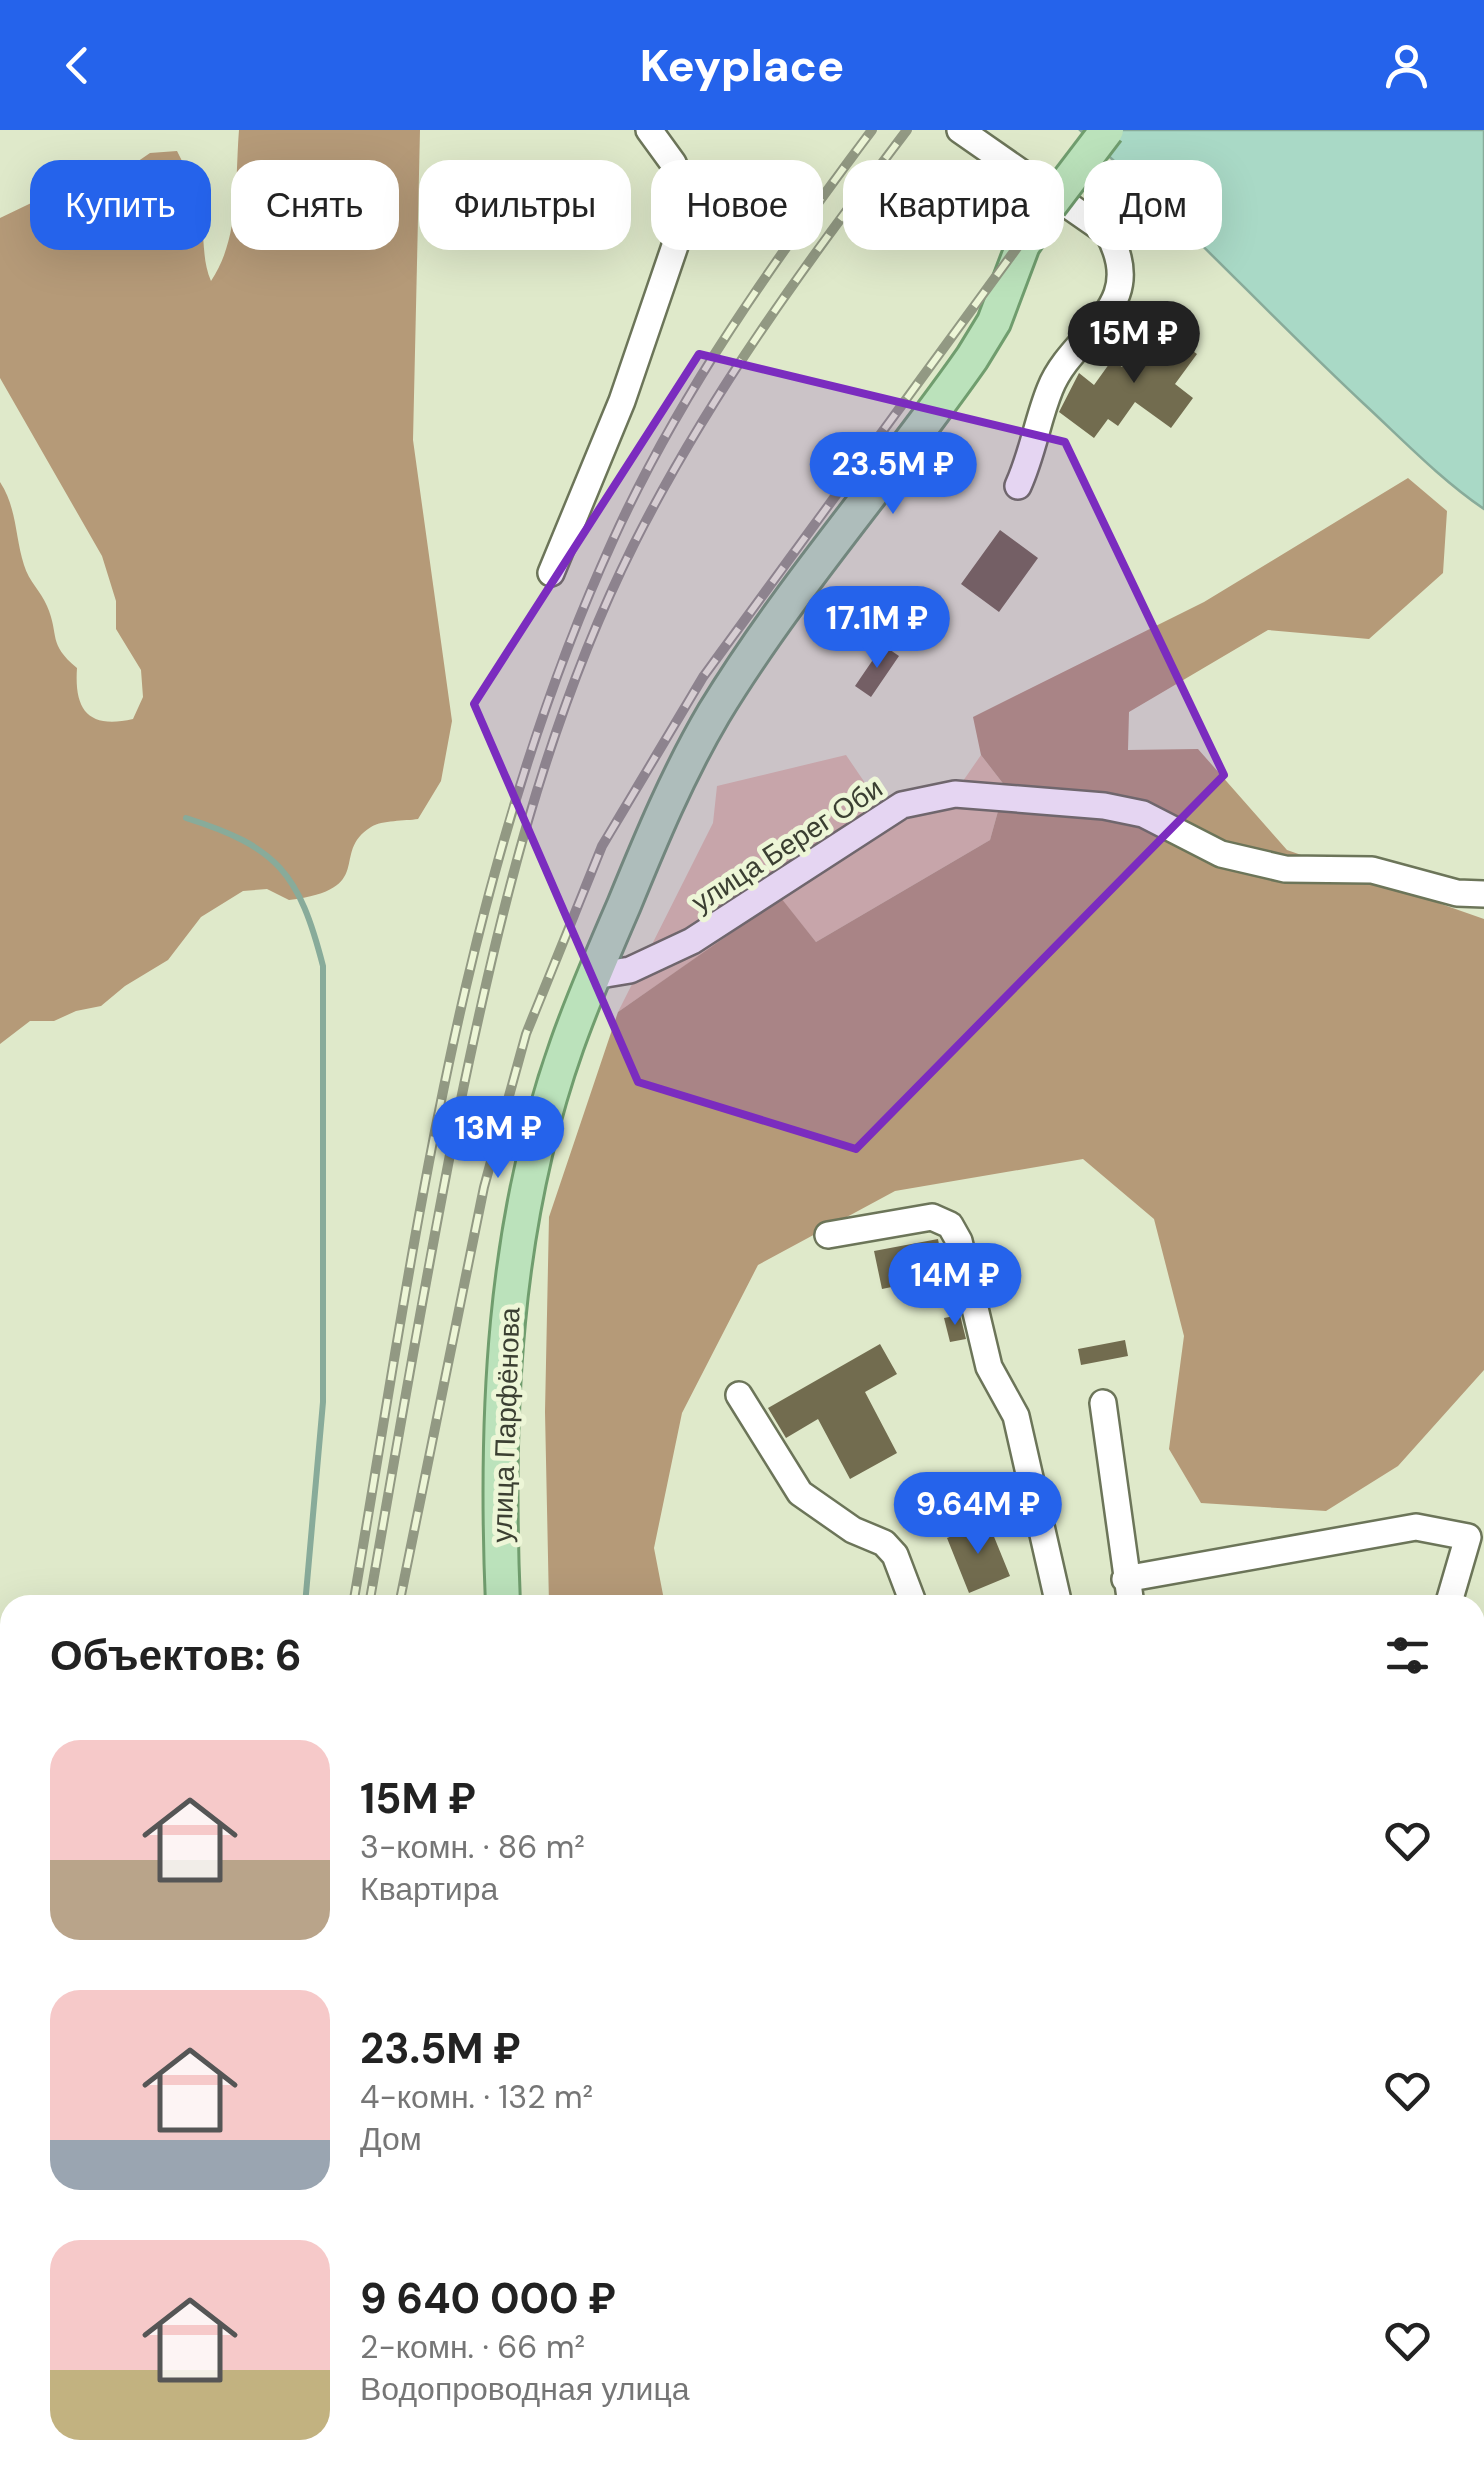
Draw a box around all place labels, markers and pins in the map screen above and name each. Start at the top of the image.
pin: 15M ₽ [1064,301,1204,386]
pin: 23.5M ₽ [801,432,985,517]
pin: 17.1M ₽ [785,586,969,671]
pin: 13M ₽ [428,1096,568,1181]
pin: 14M ₽ [885,1243,1025,1328]
pin: 9.64M ₽ [886,1472,1070,1557]

